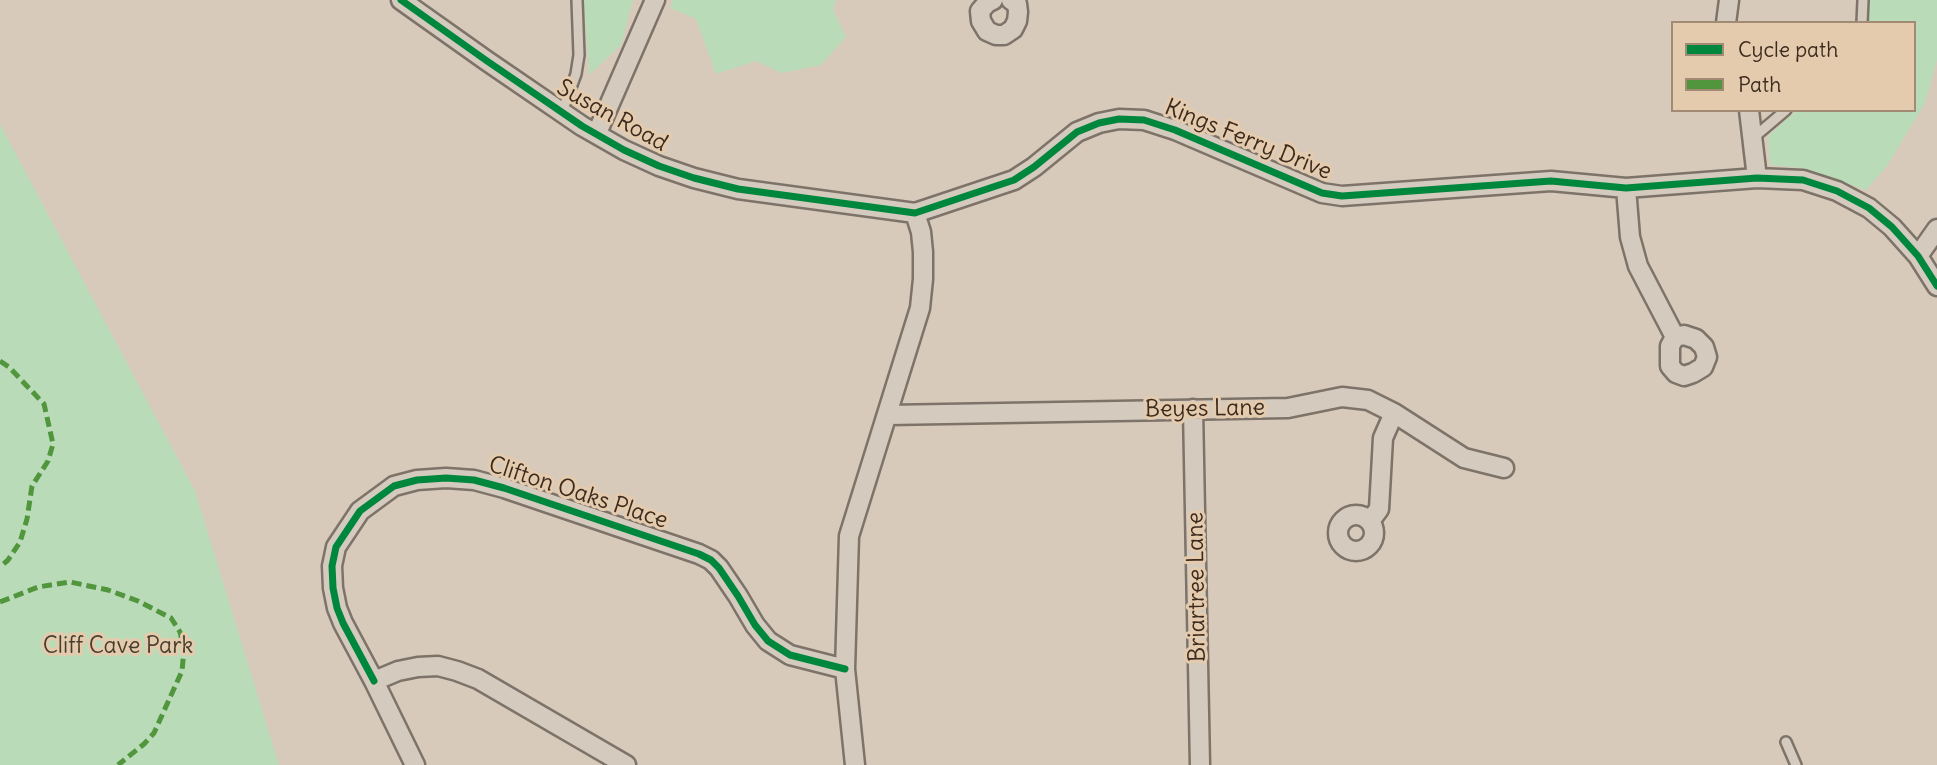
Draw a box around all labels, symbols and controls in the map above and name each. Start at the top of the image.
legend [1671,21,1916,112]
text: Cycle path [1738,36,1838,63]
text: Path [1738,71,1781,98]
street label: Susan Road [552,74,672,158]
street label: Kings Ferry Drive [1161,94,1335,186]
street label: Beyes Lane [1145,394,1265,424]
street label: Clifton Oaks Place [485,451,671,535]
street label: Briartree Lane [1182,512,1212,662]
park label: Cliff Cave Park [43,632,193,660]

